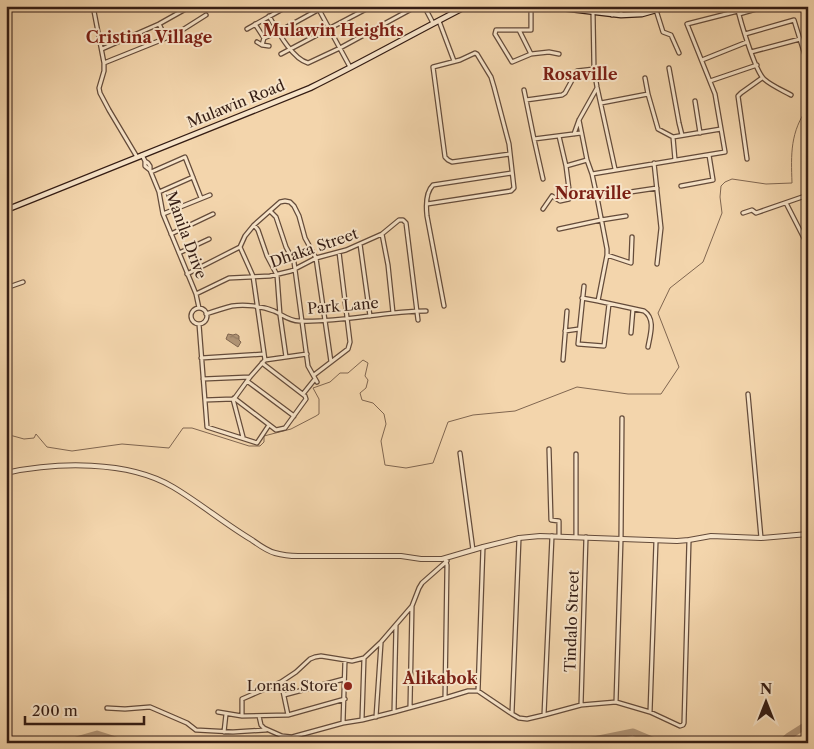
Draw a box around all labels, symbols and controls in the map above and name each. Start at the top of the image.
district label: Mulawin Heights [262,20,404,40]
district label: Cristina Village [86,27,213,47]
district label: Rosaville [542,64,618,84]
street label: Mulawin Road [184,75,287,132]
district label: Noraville [555,183,632,203]
street label: Manila Drive [162,188,211,281]
street label: Dhaka Street [267,223,361,271]
street label: Park Lane [306,293,380,318]
street label: Tindalo Street [560,569,583,672]
district label: Alikabok [402,668,478,688]
place label: Lornas Store [247,676,338,695]
north arrow [742,676,792,726]
marker: Lornas Store [342,680,354,692]
text: N [760,680,772,698]
scale bar [25,694,144,726]
text: 200 m [32,701,78,720]

